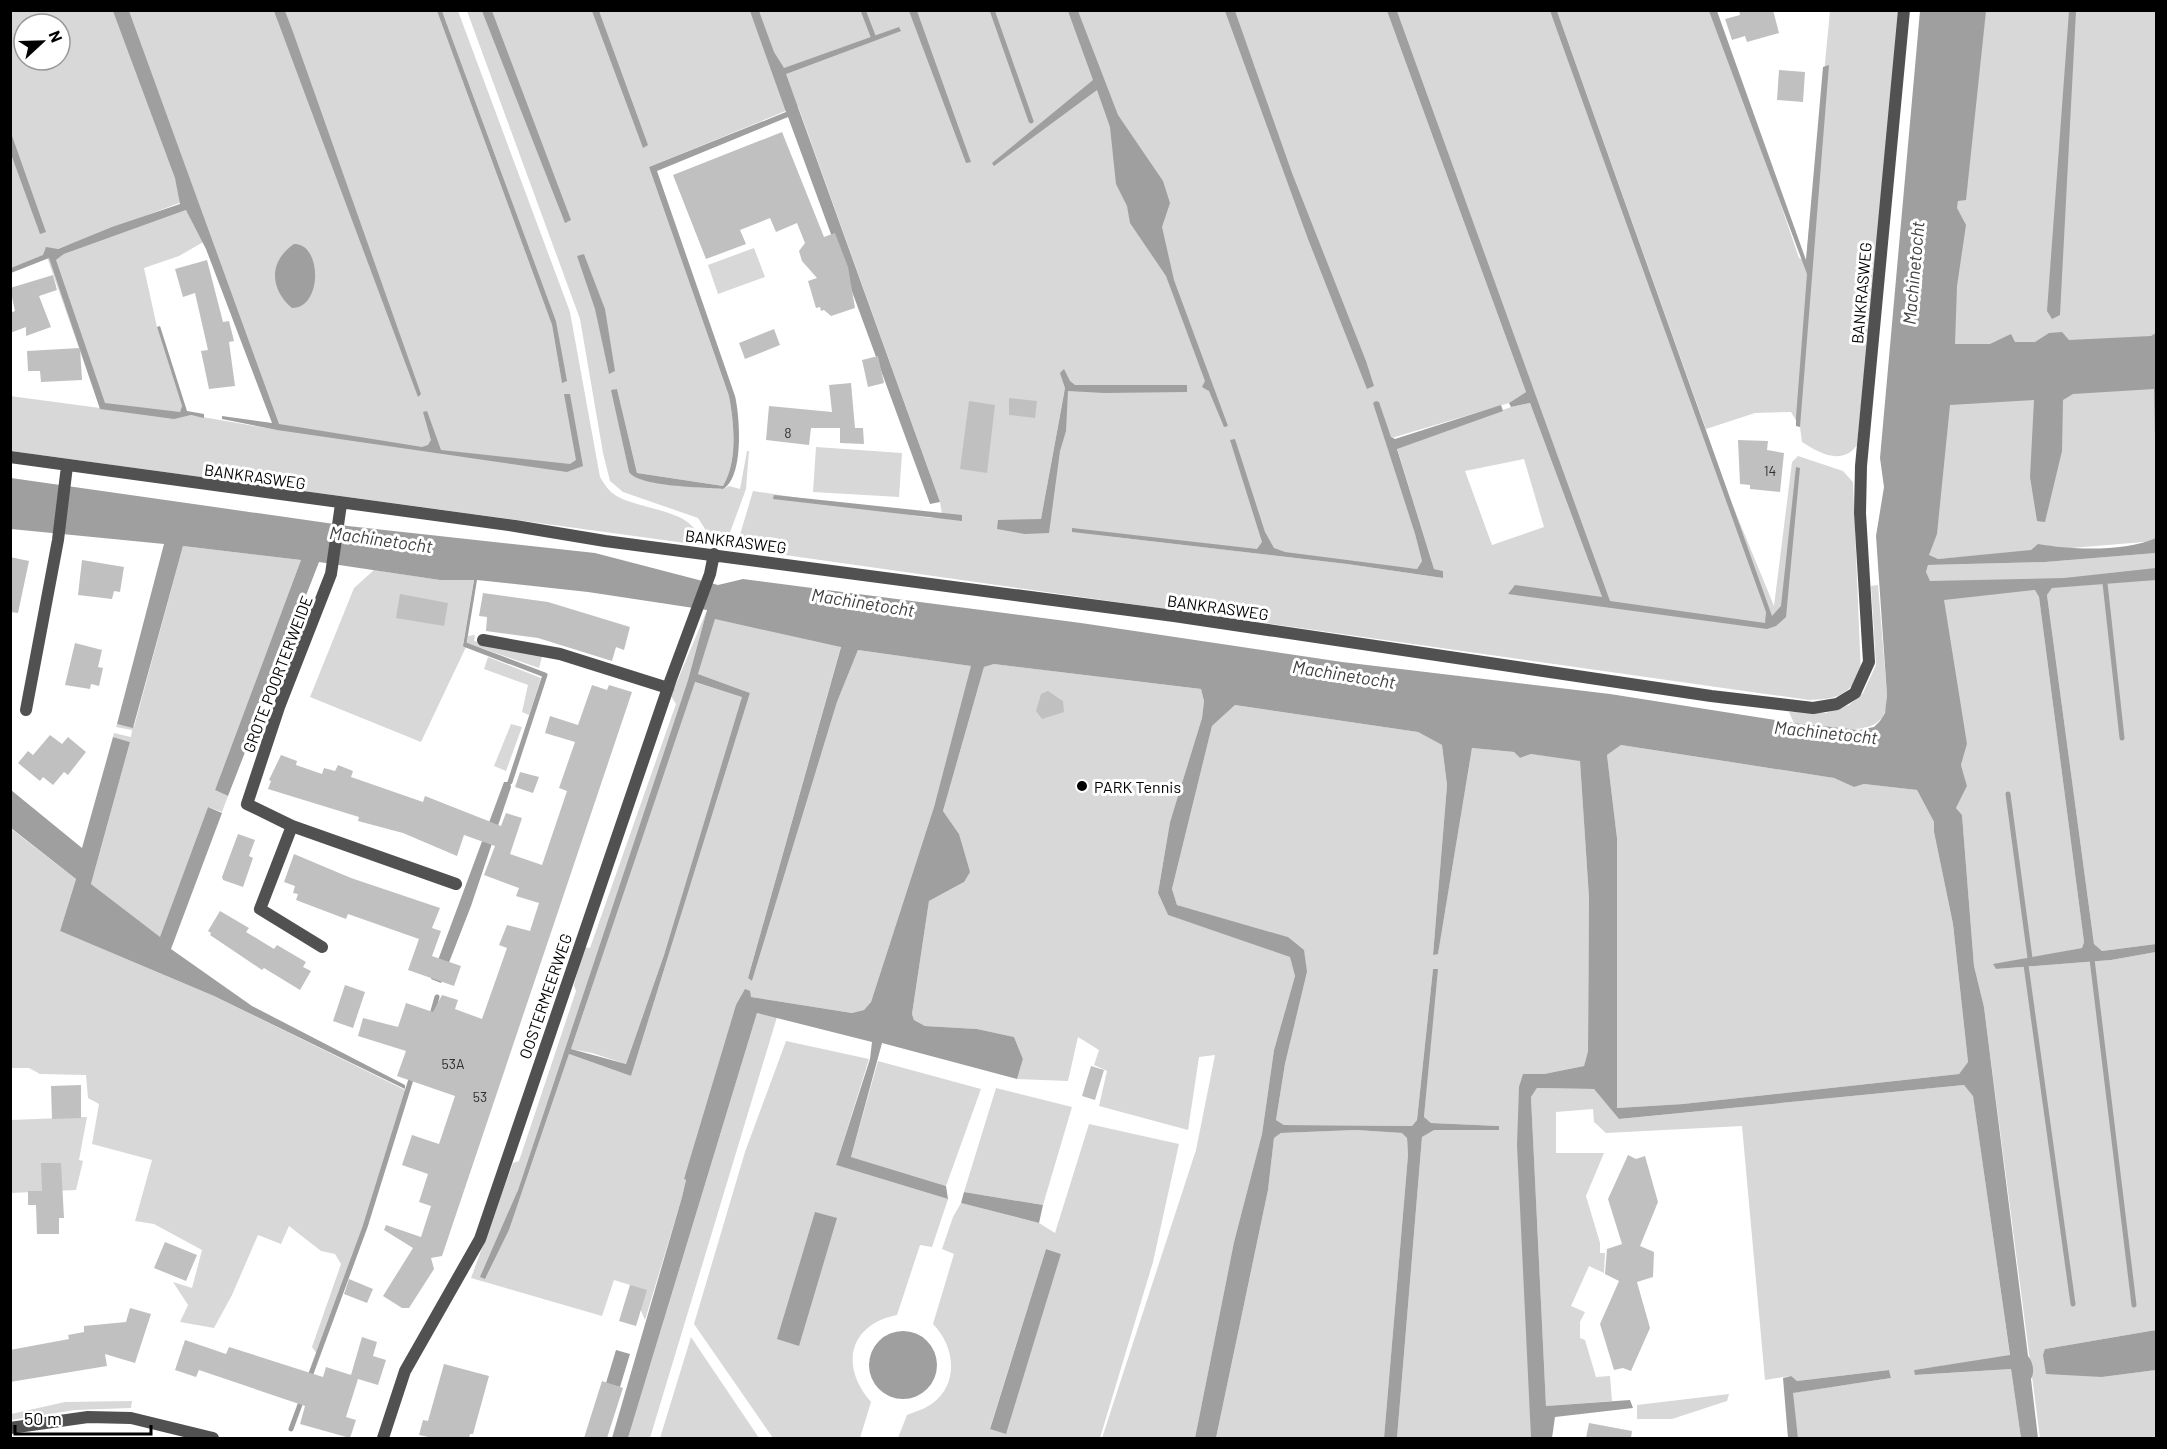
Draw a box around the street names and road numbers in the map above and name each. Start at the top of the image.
street label: BANKRASWEG [1847,241,1875,345]
street label: BANKRASWEG [203,459,307,493]
street label: BANKRASWEG [684,525,788,557]
street label: BANKRASWEG [1166,590,1270,624]
street label: GROTE POORTERWEIDE [238,593,316,755]
street label: OOSTERMEERWEG [515,931,575,1061]

